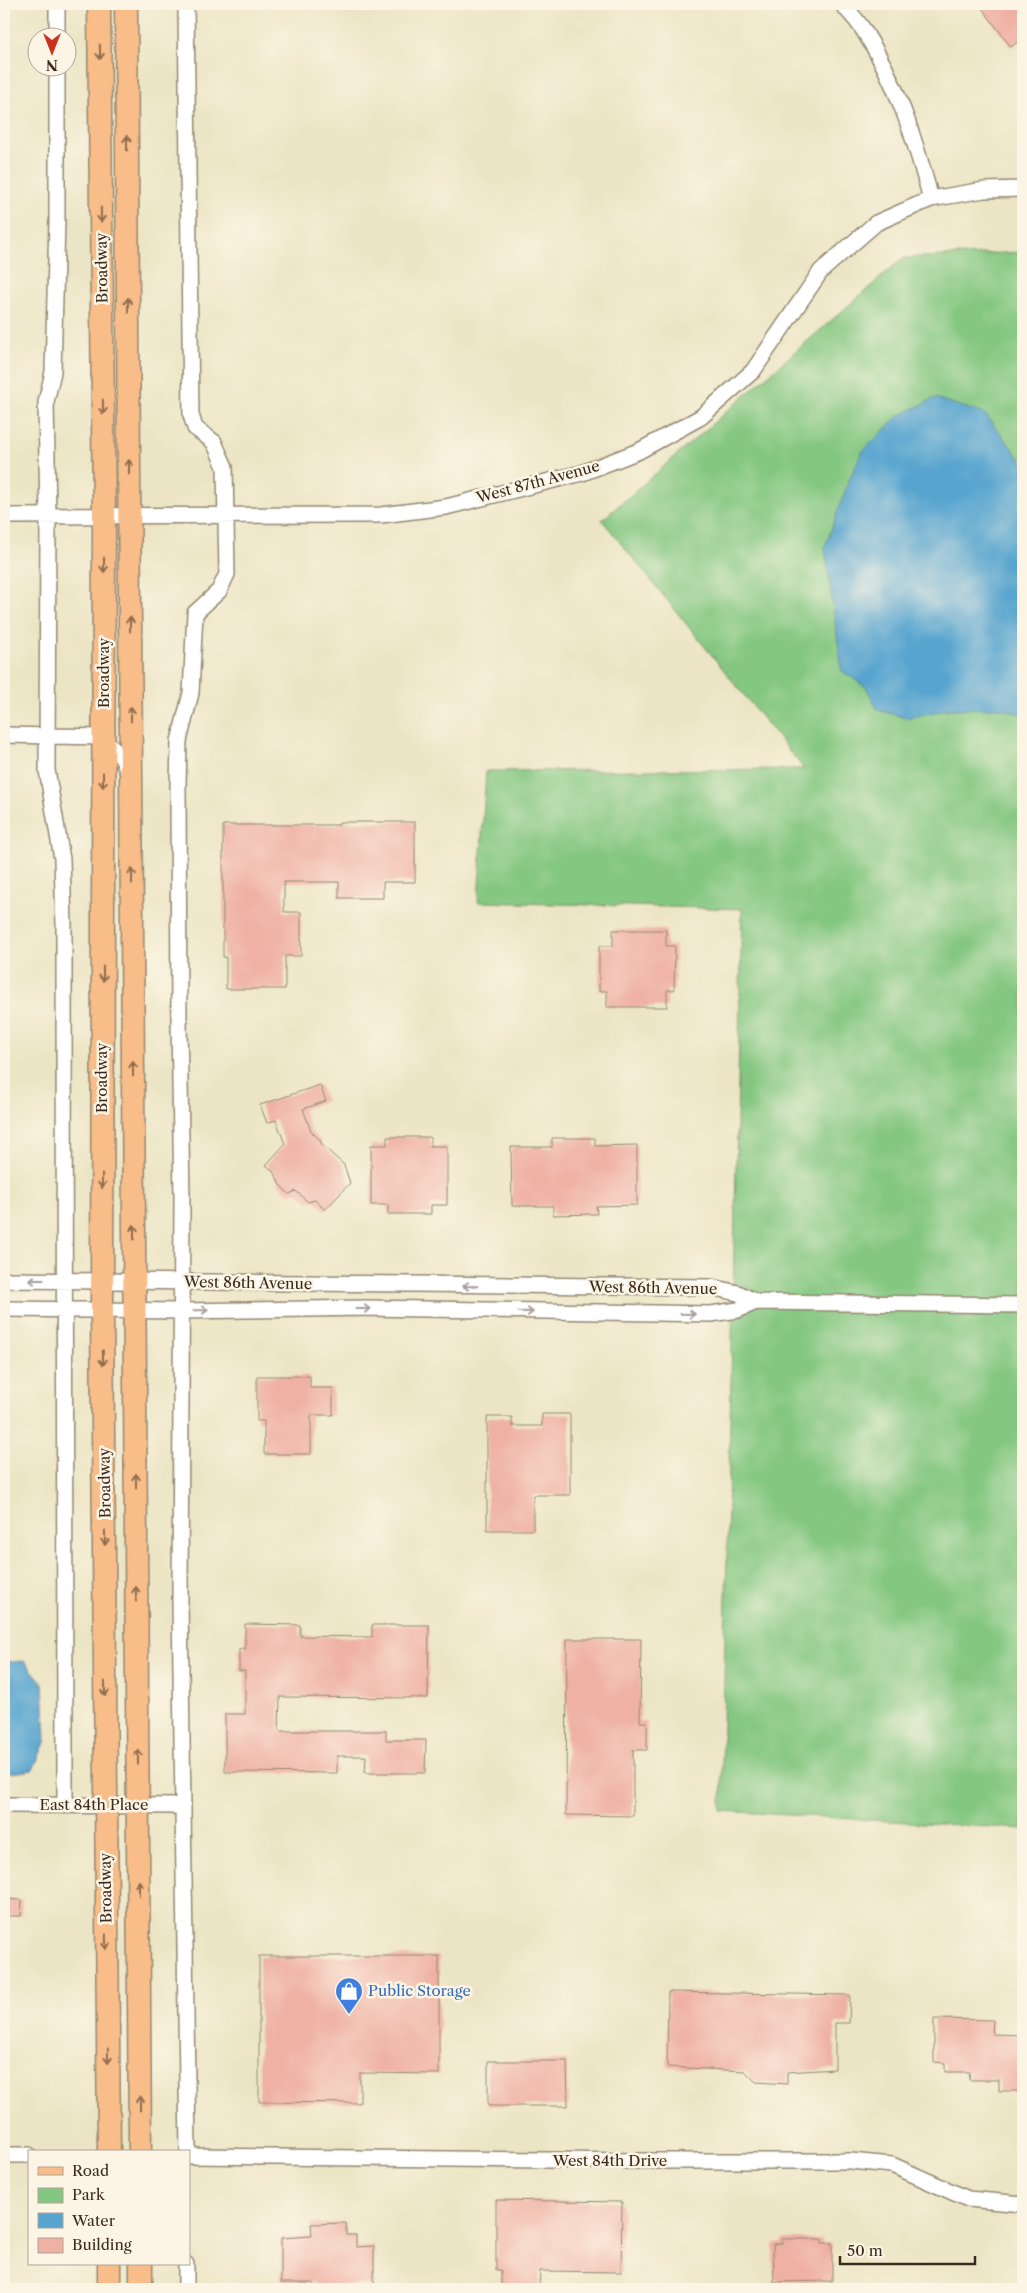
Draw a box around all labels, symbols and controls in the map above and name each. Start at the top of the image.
north arrow [28,28,78,78]
one-way arrow [95,44,104,60]
text: N [46,56,58,74]
one-way arrow [122,135,132,151]
one-way arrow [96,206,106,223]
street label: Broadway [91,232,112,303]
one-way arrow [123,297,133,314]
one-way arrow [98,399,108,415]
street label: West 87th Avenue [473,456,602,507]
one-way arrow [124,460,134,476]
one-way arrow [99,556,109,572]
one-way arrow [125,616,135,632]
street label: Broadway [94,637,113,708]
one-way arrow [126,706,135,722]
one-way arrow [98,771,108,787]
one-way arrow [127,868,137,884]
one-way arrow [98,966,108,982]
street label: Broadway [92,1042,111,1113]
one-way arrow [128,1062,138,1078]
one-way arrow [97,1172,107,1189]
one-way arrow [129,1224,139,1240]
street label: West 86th Avenue [183,1272,312,1293]
one-way arrow [28,1275,44,1285]
street label: West 86th Avenue [588,1277,717,1298]
one-way arrow [462,1281,478,1291]
one-way arrow [355,1304,371,1314]
one-way arrow [192,1305,209,1315]
one-way arrow [518,1307,534,1317]
one-way arrow [680,1309,696,1319]
one-way arrow [98,1350,108,1366]
street label: Broadway [94,1447,115,1518]
one-way arrow [131,1473,141,1490]
one-way arrow [100,1530,110,1546]
one-way arrow [132,1586,141,1602]
one-way arrow [100,1680,110,1697]
one-way arrow [133,1749,143,1765]
street label: East 84th Place [40,1795,148,1814]
street label: Broadway [95,1852,116,1923]
one-way arrow [134,1880,144,1896]
one-way arrow [102,1933,111,1949]
shop icon: Public Storage [334,1976,364,2015]
place label: Public Storage [368,1981,471,2000]
one-way arrow [103,2048,113,2064]
one-way arrow [135,2095,145,2112]
legend [28,2150,190,2266]
street label: West 84th Drive [552,2151,667,2170]
text: Road [72,2161,109,2180]
text: Park [72,2185,106,2204]
text: Water [71,2211,116,2230]
scale bar [840,2233,974,2265]
text: Building [72,2235,132,2254]
text: 50 m [847,2241,883,2260]

